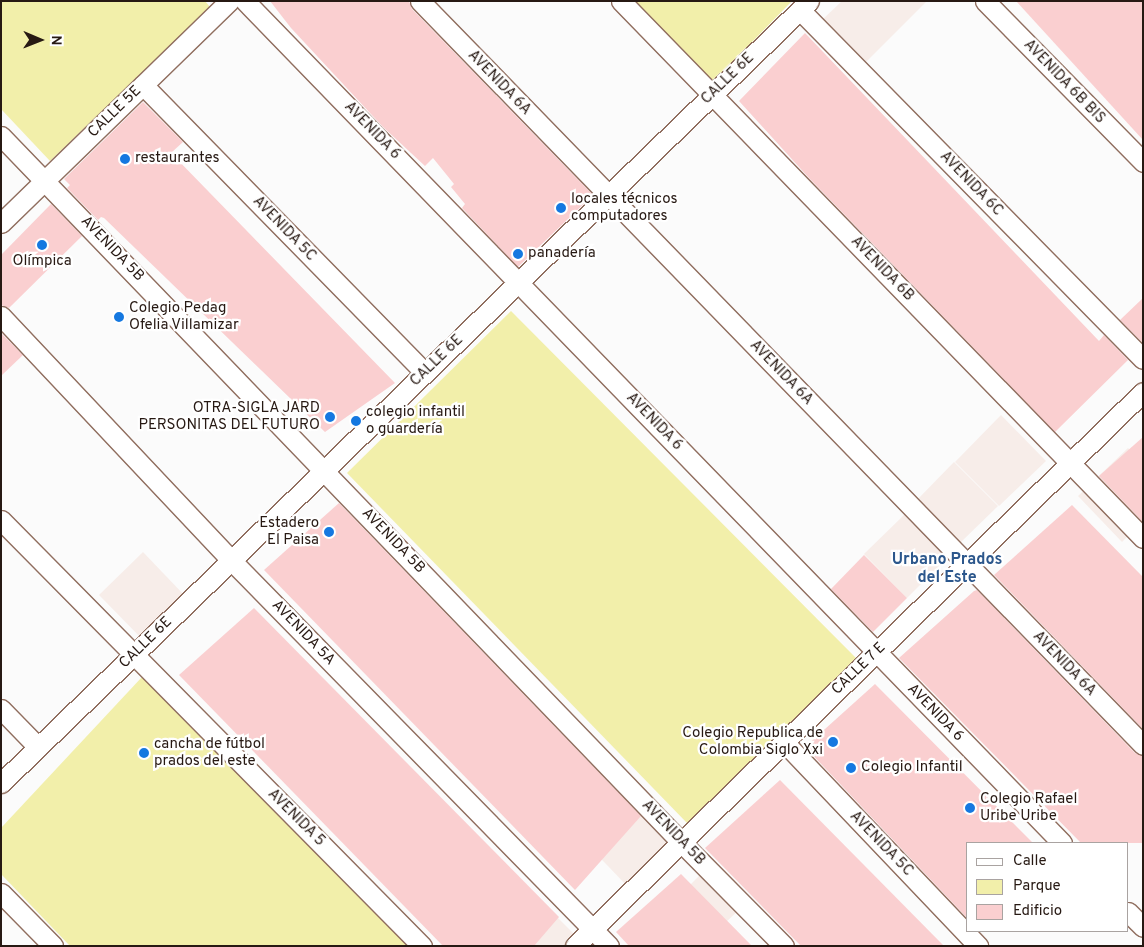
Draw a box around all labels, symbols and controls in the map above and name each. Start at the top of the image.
north arrow [15,15,65,65]
text: N [47,35,64,45]
street label: AVENIDA 6B BIS [1019,36,1109,128]
street label: AVENIDA 6A [463,47,535,119]
street label: CALLE 6E [698,49,758,109]
street label: CALLE 5E [85,82,145,142]
street label: AVENIDA 6 [340,98,404,164]
street label: AVENIDA 6C [935,148,1007,220]
place label: restaurantes [135,150,220,168]
marker: restaurantes [119,153,131,165]
place label: locales técnicos computadores [571,190,677,225]
street label: AVENIDA 5C [248,192,320,266]
marker: locales técnicos computadores [555,202,567,214]
street label: AVENIDA 5B [76,212,148,286]
street label: AVENIDA 6B [846,233,918,305]
marker: Olímpica [36,239,48,251]
place label: panadería [528,245,596,263]
marker: panadería [512,248,524,260]
place label: Olímpica [12,253,72,271]
place label: Colegio Pedag Ofelia Villamizar [129,299,239,334]
marker: Colegio Pedag Ofelia Villamizar [113,311,125,323]
street label: CALLE 6E [407,331,467,391]
street label: AVENIDA 6A [745,337,817,409]
street label: AVENIDA 6 [622,389,686,455]
place label: OTRA-SIGLA JARD PERSONITAS DEL FUTURO [138,399,320,434]
place label: colegio infantil o guardería [366,403,465,438]
marker: OTRA-SIGLA JARD PERSONITAS DEL FUTURO [324,411,336,423]
marker: colegio infantil o guardería [350,415,362,427]
street label: AVENIDA 5B [357,504,429,578]
place label: Estadero El Paisa [259,514,319,549]
marker: Estadero El Paisa [323,526,335,538]
district label: Urbano Prados del Este [892,550,1002,588]
street label: AVENIDA 5A [267,596,339,670]
street label: CALLE 6E [116,613,176,673]
street label: AVENIDA 6A [1028,628,1100,700]
street label: CALLE 7 E [828,639,890,699]
street label: AVENIDA 6 [903,680,967,746]
place label: Colegio Republica de Colombia Siglo Xxi [682,724,823,759]
place label: cancha de fútbol prados del este [154,735,265,770]
marker: Colegio Republica de Colombia Siglo Xxi [827,736,839,748]
marker: cancha de fútbol prados del este [138,747,150,759]
place label: Colegio Infantil [861,759,963,777]
marker: Colegio Infantil [845,762,857,774]
street label: AVENIDA 5 [263,785,329,851]
place label: Colegio Rafael Uribe Uribe [980,790,1077,825]
street label: AVENIDA 5B [637,796,709,870]
marker: Colegio Rafael Uribe Uribe [964,802,976,814]
street label: AVENIDA 5C [845,807,917,881]
legend [966,842,1129,932]
text: Calle [1013,852,1047,871]
text: Parque [1013,877,1061,896]
text: Edificio [1013,902,1062,921]

